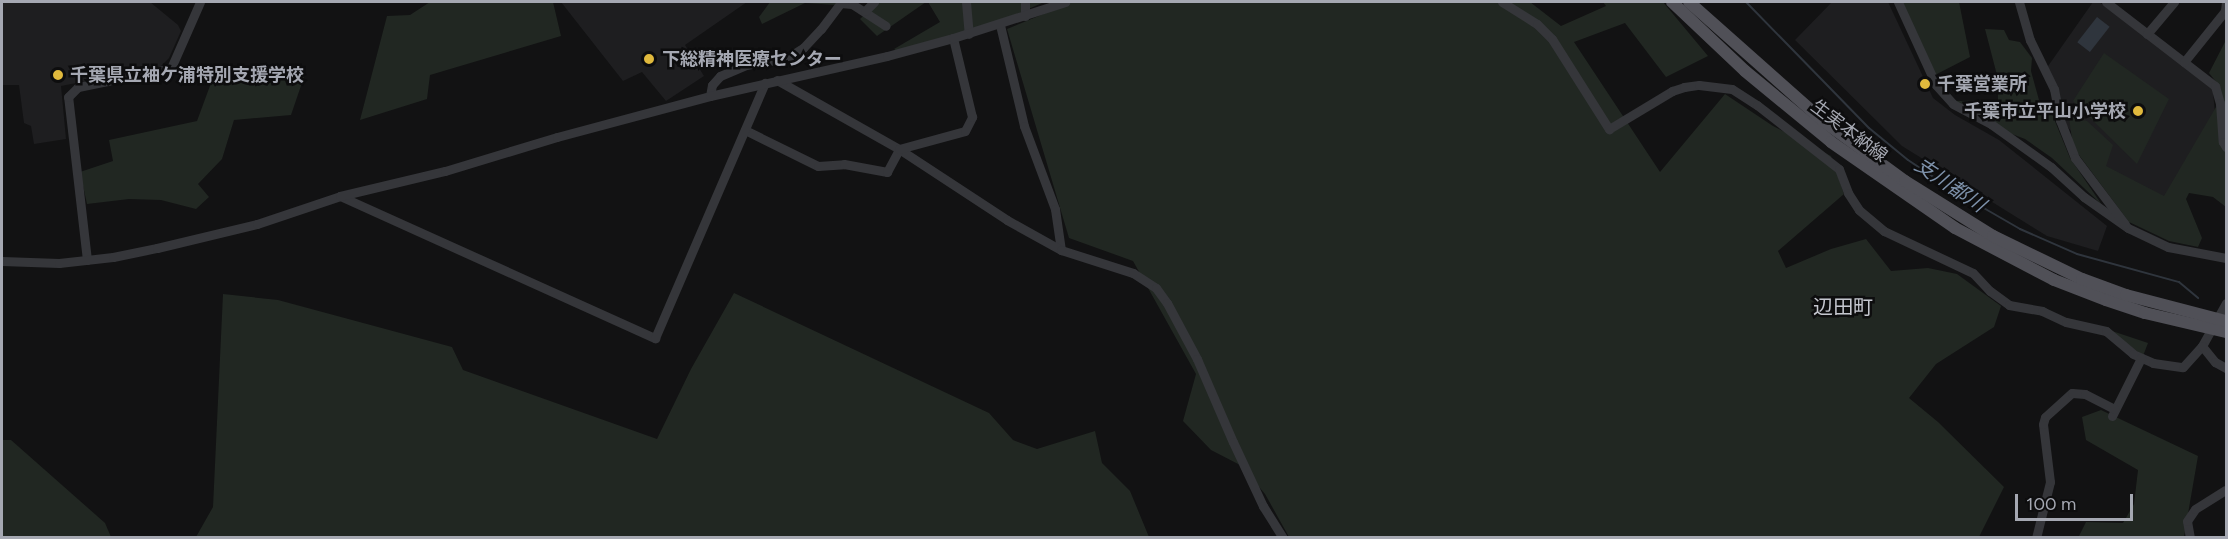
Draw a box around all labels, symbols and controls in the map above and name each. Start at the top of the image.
place label: 下総精神医療センター [662,48,842,70]
marker: 下総精神医療センター [640,50,658,68]
place label: 千葉県立袖ケ浦特別支援学校 [70,64,304,86]
marker: 千葉県立袖ケ浦特別支援学校 [51,68,65,82]
place label: 千葉営業所 [1937,73,2027,95]
marker: 千葉営業所 [1918,77,1932,91]
street label: 生実本納線 [1807,95,1891,167]
place label: 千葉市立平山小学校 [1964,100,2126,122]
marker: 千葉市立平山小学校 [2131,104,2145,118]
water label: 支川都川 [1910,153,1990,217]
district label: 辺田町 [1813,295,1873,319]
scale bar [2018,482,2136,520]
text: 100 m [2026,493,2076,515]

